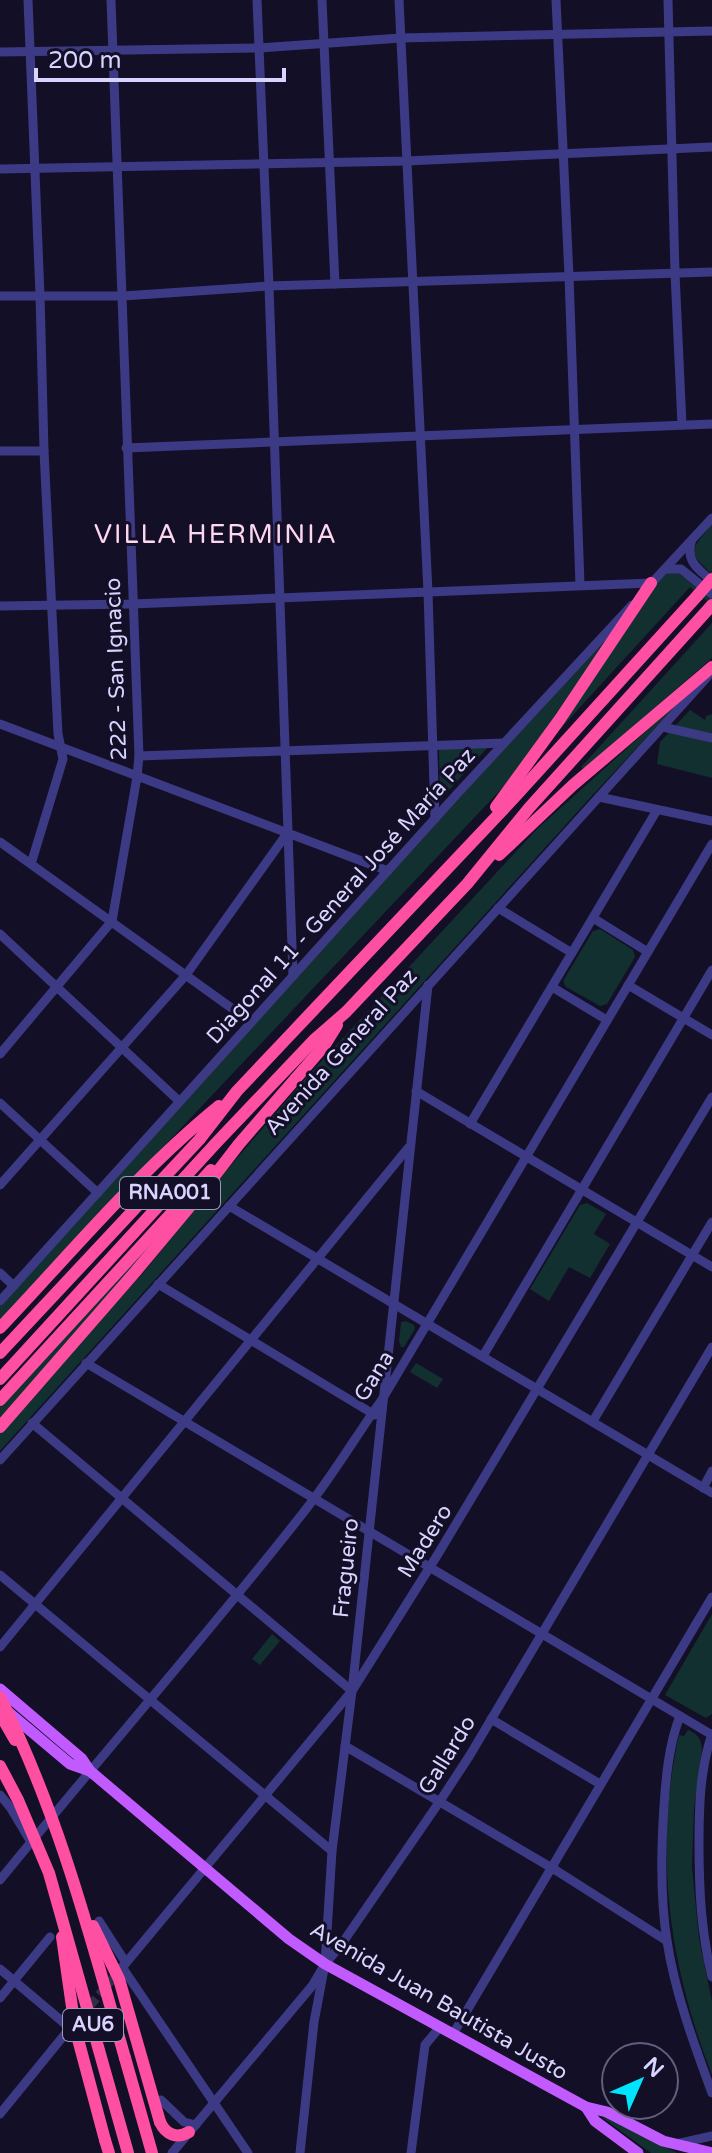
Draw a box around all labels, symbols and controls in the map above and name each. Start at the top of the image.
scale bar [36,32,284,82]
text: 200 m [48,46,122,75]
district label: VILLA HERMINIA [94,519,338,550]
street label: 222 - San Ignacio [100,577,132,761]
street label: Diagonal 11 - General José María Paz [201,743,481,1049]
street label: Avenida General Paz [259,963,423,1141]
road number: RNA001 [120,1177,220,1209]
street label: Gana [348,1346,400,1406]
street label: Madero [392,1500,458,1582]
street label: Fragueiro [328,1517,364,1619]
street label: Gallardo [413,1711,481,1799]
street label: Avenida Juan Bautista Justo [306,1916,572,2086]
road number: AU6 [63,2009,123,2041]
north arrow [600,2041,680,2121]
text: N [638,2052,669,2083]

